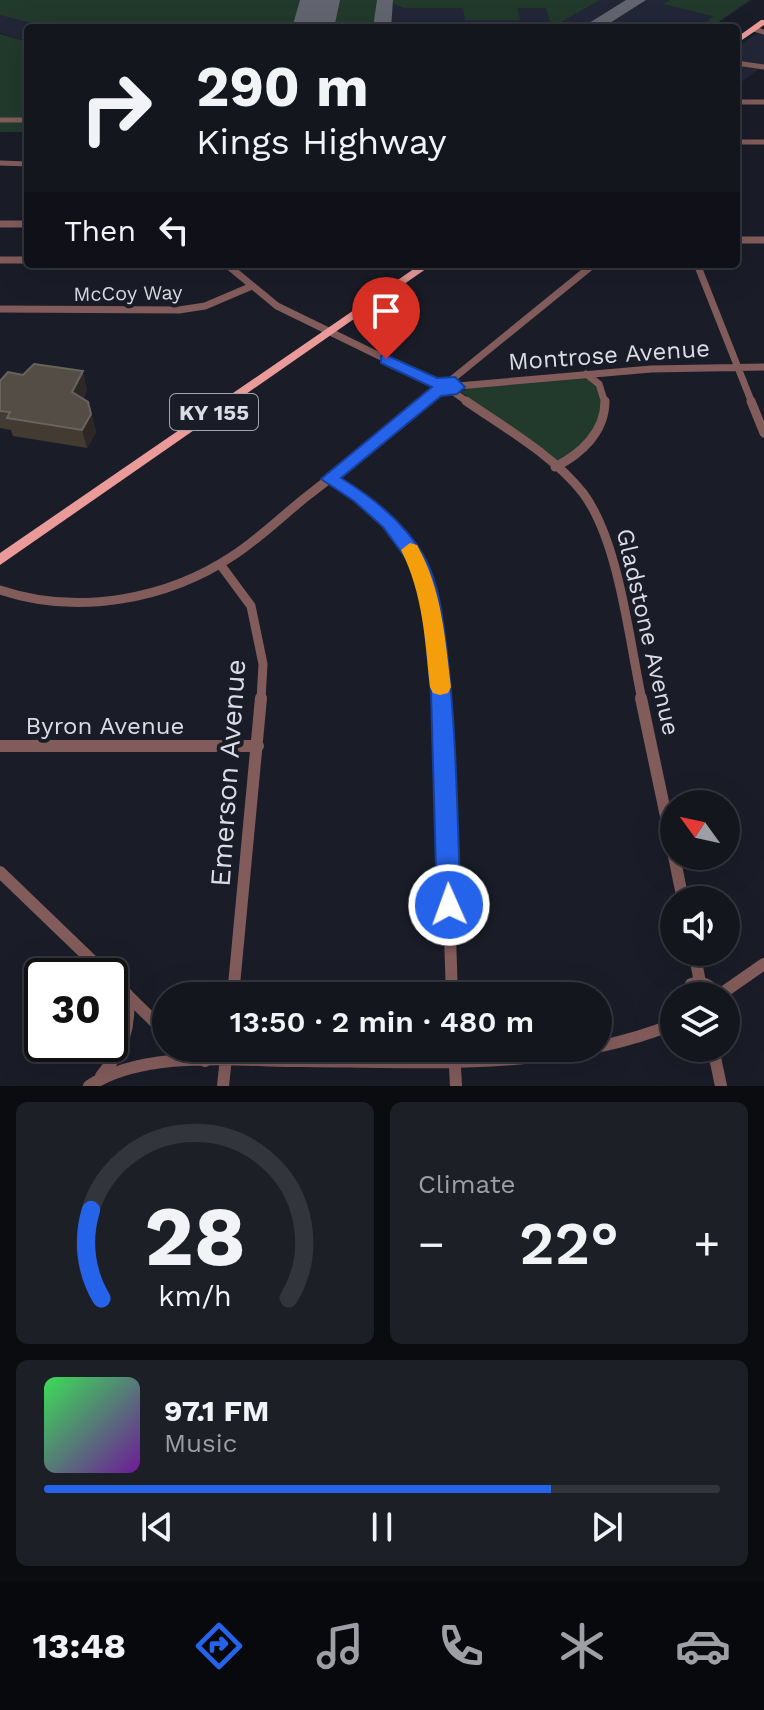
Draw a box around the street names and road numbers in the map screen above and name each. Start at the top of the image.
street label: McCoy Way [73,280,183,306]
street label: Montrose Avenue [507,334,711,376]
road number: KY 155 [170,394,258,430]
street label: Gladstone Avenue [611,526,685,738]
street label: Emerson Avenue [204,658,252,888]
street label: Byron Avenue [26,712,184,740]

